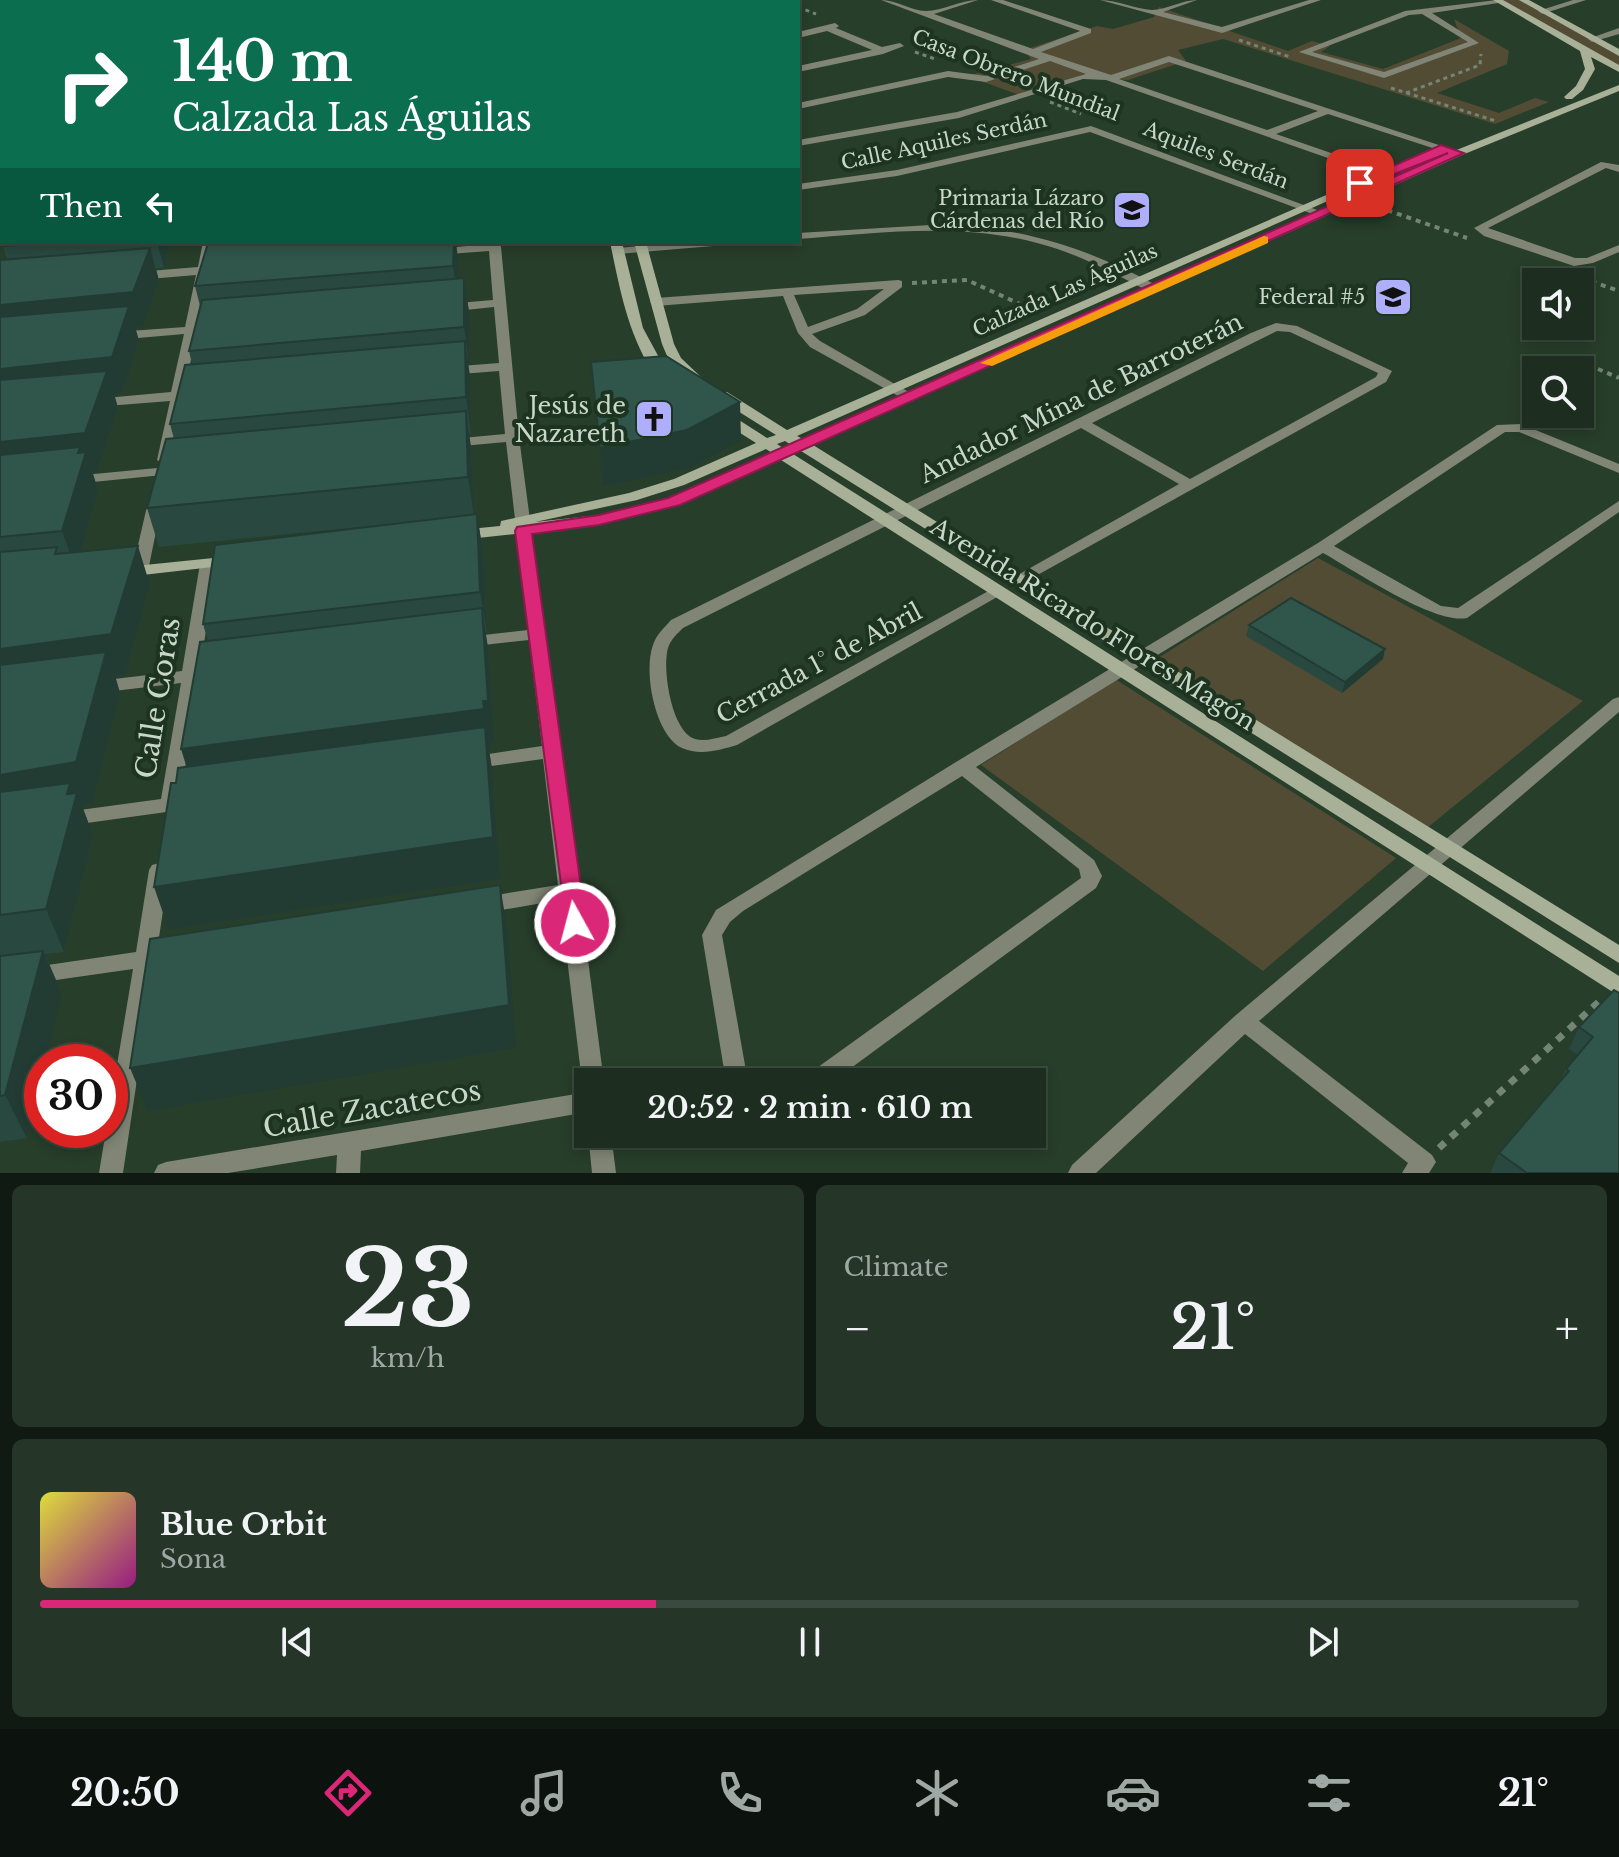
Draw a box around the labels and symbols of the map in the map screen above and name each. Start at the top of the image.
street label: Casa Obrero Mundial [909,24,1123,126]
street label: Calle Aquiles Serdán [839,107,1049,175]
street label: Aquiles Serdán [1139,116,1292,194]
pin [1326,149,1394,217]
place label: Primaria Lázaro Cárdenas del Río [930,186,1104,233]
school or university icon: Primaria Lázaro Cárdenas del Río [1111,189,1153,231]
street label: Calzada Las Águilas [968,237,1161,342]
school or university icon: Federal #5 [1372,276,1414,318]
place label: Federal #5 [1258,285,1365,309]
street label: Andador Mina de Barroterán [914,307,1247,489]
place label: Jesús de Nazareth [515,391,626,448]
church icon: Jesús de Nazareth [633,398,675,440]
street label: Avenida Ricardo Flores Magón [924,511,1261,736]
street label: Cerrada 1° de Abril [711,596,927,729]
street label: Calle Coras [128,615,188,781]
position arrow [533,881,617,965]
speed limit sign: 30 [24,1044,128,1148]
street label: Calle Zacatecos [260,1073,484,1145]

